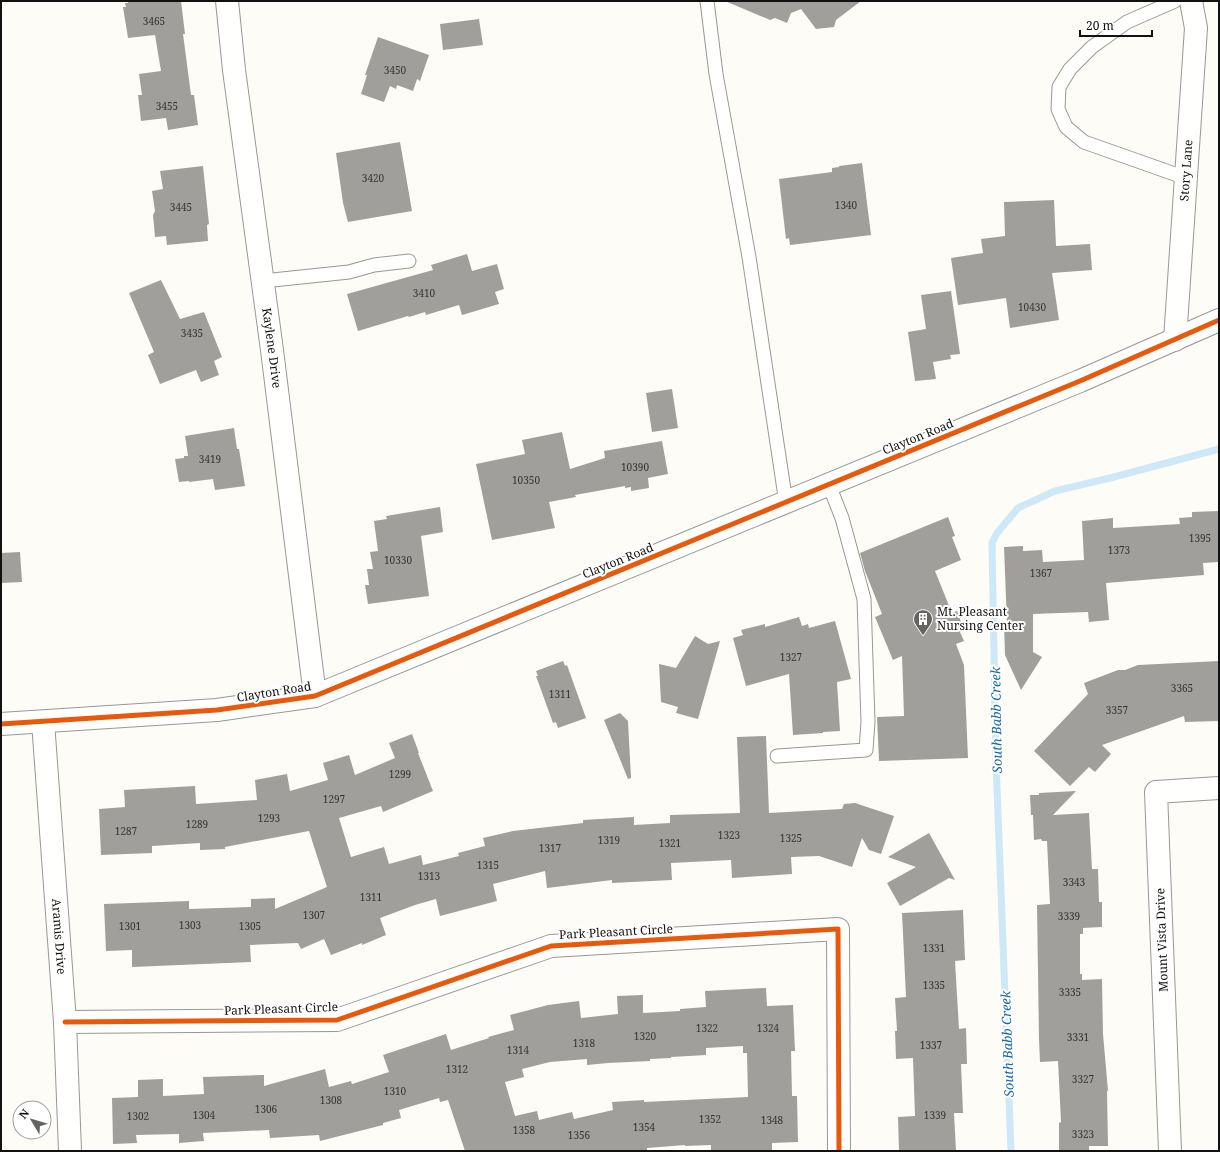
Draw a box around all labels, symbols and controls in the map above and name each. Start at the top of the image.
scale bar [1080,12,1152,38]
house number: 3465 [143,14,165,28]
text: 20 m [1086,17,1114,34]
house number: 3450 [384,63,407,77]
house number: 3455 [156,99,178,113]
street label: Story Lane [1175,139,1196,202]
house number: 3420 [362,171,385,185]
house number: 1340 [835,198,858,212]
house number: 3445 [170,200,192,214]
house number: 3410 [413,286,436,300]
house number: 10430 [1018,300,1046,314]
street label: Kaylene Drive [258,307,286,389]
house number: 3435 [181,326,203,340]
street label: Clayton Road [880,414,956,459]
house number: 3419 [199,452,221,466]
house number: 10390 [621,460,649,474]
house number: 10350 [512,473,540,487]
house number: 1395 [1189,531,1211,545]
street label: Clayton Road [580,538,656,583]
house number: 1373 [1108,543,1131,557]
house number: 10330 [384,553,412,567]
house number: 1367 [1030,566,1053,580]
place label: Mt. Pleasant Nursing Center [937,603,1024,634]
building icon: Mt. Pleasant Nursing Center [912,608,934,636]
house number: 1327 [780,650,803,664]
water label: South Babb Creek [986,666,1006,773]
street label: Clayton Road [235,677,313,706]
house number: 3365 [1171,681,1193,695]
house number: 1311 [549,687,571,701]
house number: 3357 [1106,703,1129,717]
house number: 1299 [389,767,411,781]
house number: 1297 [323,792,346,806]
house number: 1293 [258,811,281,825]
house number: 1289 [186,817,208,831]
house number: 1287 [115,824,138,838]
house number: 1323 [718,828,741,842]
house number: 1325 [780,831,802,845]
house number: 1319 [598,833,620,847]
house number: 1321 [659,836,681,850]
house number: 1317 [539,841,562,855]
house number: 1315 [477,858,499,872]
house number: 1313 [418,869,441,883]
house number: 3343 [1063,875,1086,889]
street label: Mount Vista Drive [1151,888,1172,992]
house number: 1311 [360,890,382,904]
street label: Aramis Drive [48,898,70,975]
house number: 1307 [303,908,326,922]
house number: 3339 [1058,909,1080,923]
house number: 1303 [179,918,202,932]
house number: 1301 [119,919,141,933]
house number: 1305 [239,919,261,933]
street label: Park Pleasant Circle [559,920,673,943]
house number: 1331 [923,941,945,955]
house number: 1335 [923,978,945,992]
house number: 3335 [1059,985,1081,999]
water label: South Babb Creek [996,990,1018,1098]
street label: Park Pleasant Circle [224,998,338,1019]
house number: 1322 [696,1021,718,1035]
house number: 1324 [757,1021,780,1035]
house number: 1320 [634,1029,657,1043]
house number: 3331 [1067,1030,1089,1044]
house number: 1318 [573,1036,596,1050]
house number: 1337 [920,1038,943,1052]
house number: 1314 [507,1043,530,1057]
house number: 1312 [446,1062,468,1076]
house number: 3327 [1072,1072,1095,1086]
house number: 1310 [384,1084,407,1098]
house number: 1308 [320,1093,343,1107]
north arrow [12,1100,52,1140]
house number: 1306 [255,1102,278,1116]
text: N [15,1105,33,1122]
house number: 1304 [193,1108,216,1122]
house number: 1339 [924,1108,946,1122]
house number: 1302 [127,1109,149,1123]
house number: 1352 [699,1112,721,1126]
house number: 1348 [761,1113,784,1127]
house number: 1354 [633,1120,656,1134]
house number: 1358 [513,1123,536,1137]
house number: 3323 [1072,1127,1095,1141]
house number: 1356 [568,1128,591,1142]

